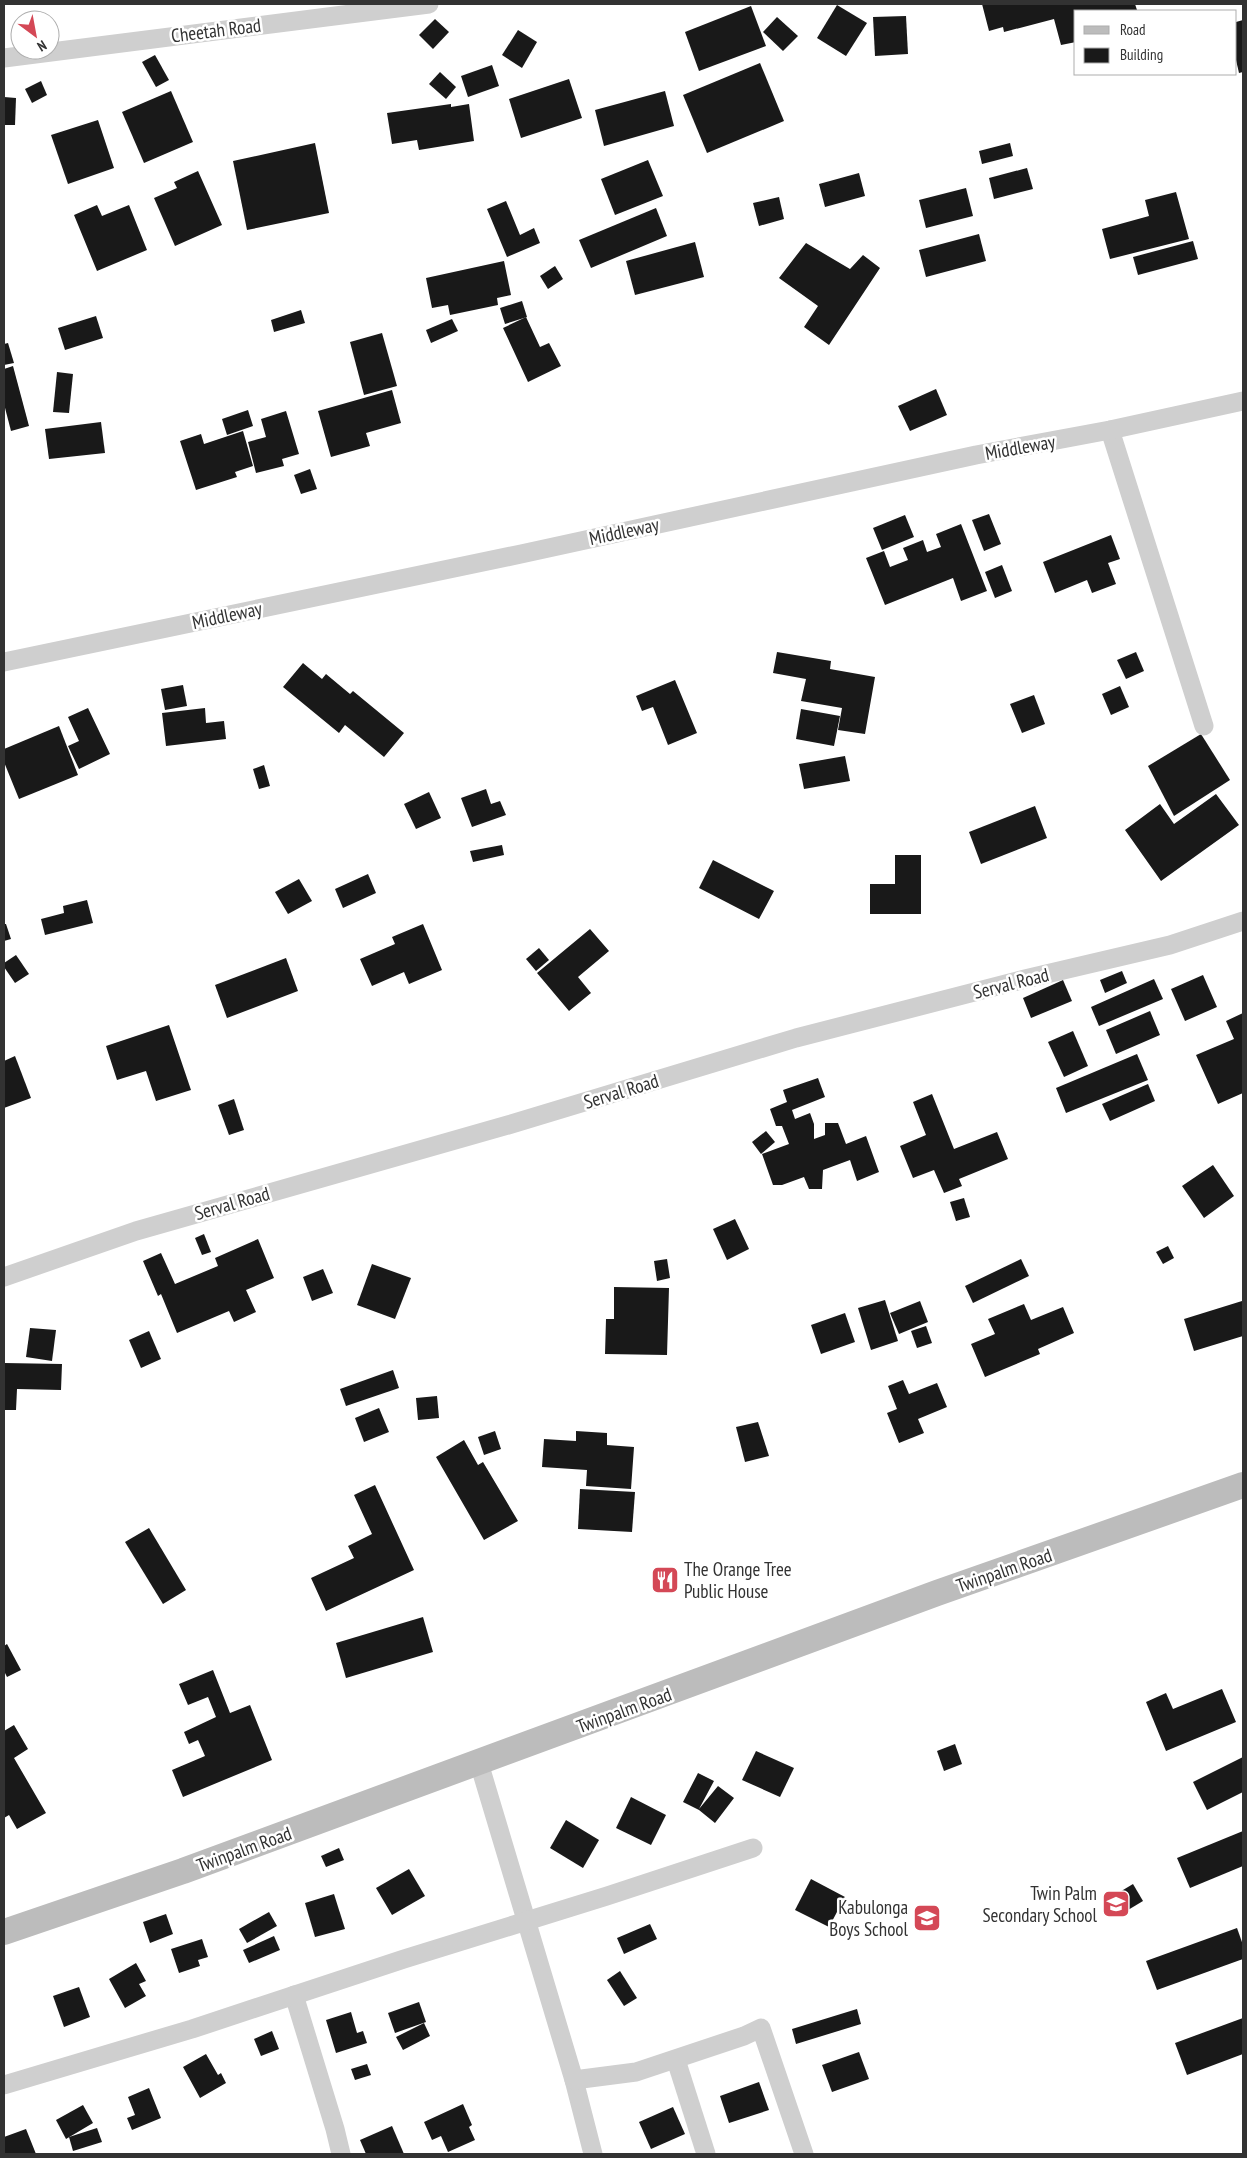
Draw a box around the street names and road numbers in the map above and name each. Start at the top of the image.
street label: Cheetah Road [170,13,262,47]
street label: Middleway [983,429,1058,465]
street label: Middleway [587,512,662,550]
street label: Middleway [190,596,265,634]
street label: Serval Road [971,962,1051,1004]
street label: Serval Road [581,1068,661,1114]
street label: Serval Road [192,1181,272,1225]
street label: Twinpalm Road [953,1542,1055,1598]
street label: Twinpalm Road [573,1682,675,1738]
street label: Twinpalm Road [193,1821,295,1877]

